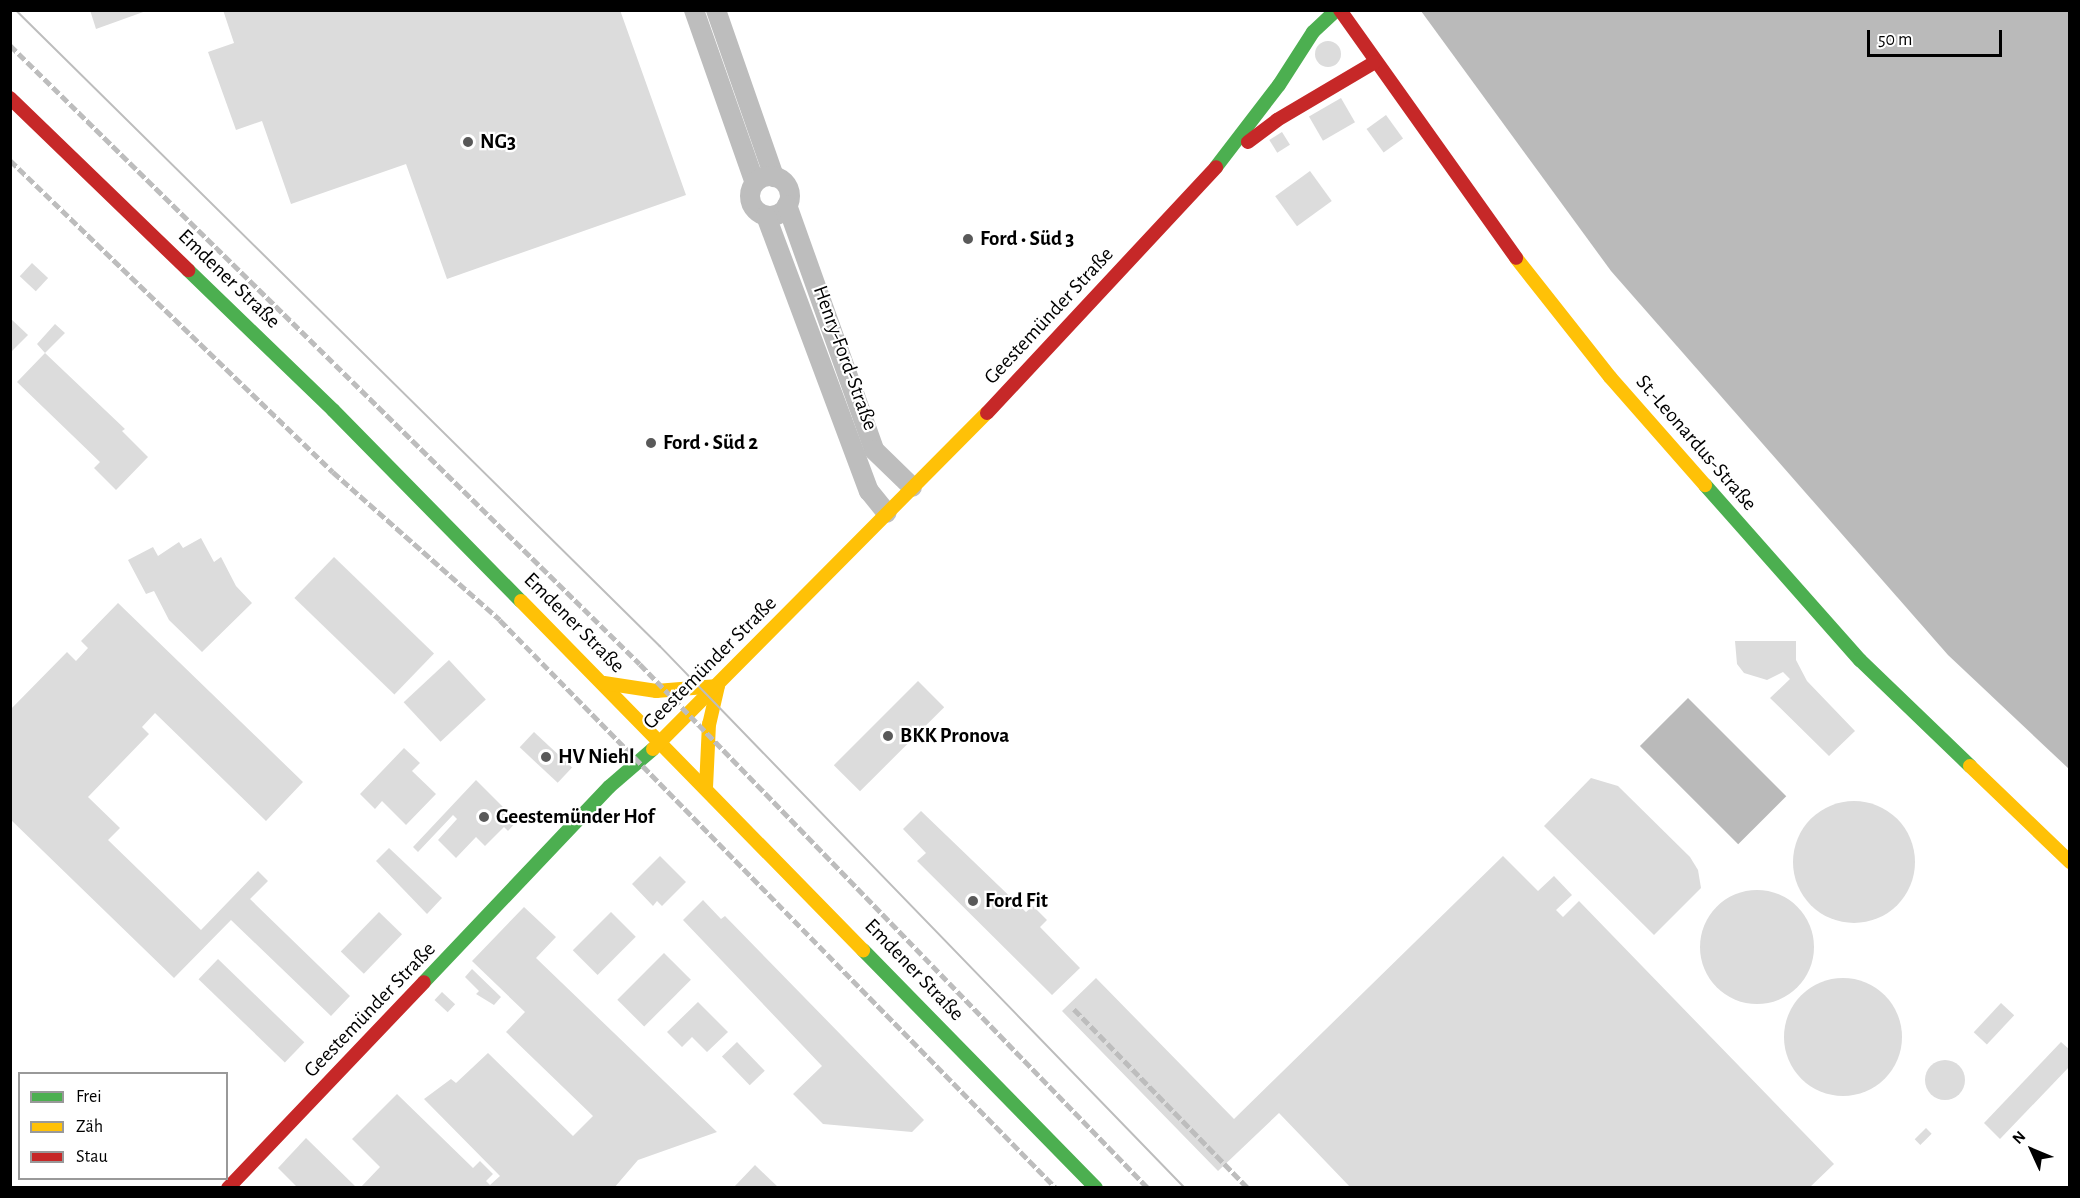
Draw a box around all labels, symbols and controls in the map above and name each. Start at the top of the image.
scale bar [1870,18,2005,56]
text: 50 m [1878,31,1912,49]
place label: NG3 [480,129,516,155]
marker: NG3 [461,135,475,149]
street label: Emdener Straße [173,224,285,334]
place label: Ford • Süd 3 [980,226,1074,252]
marker: Ford • Süd 3 [961,232,975,246]
street label: Geestemünder Straße [979,242,1119,390]
street label: Henry-Ford-Straße [807,282,883,434]
street label: St.-Leonardus-Straße [1630,370,1762,516]
place label: Ford • Süd 2 [663,430,758,456]
marker: Ford • Süd 2 [644,436,658,450]
street label: Emdener Straße [518,567,630,679]
street label: Geestemünder Straße [638,591,782,735]
place label: BKK Pronova [900,723,1009,749]
marker: BKK Pronova [881,729,895,743]
place label: HV Niehl [558,744,635,770]
marker: HV Niehl [539,750,553,764]
place label: Geestemünder Hof [496,804,654,830]
marker: Geestemünder Hof [477,810,491,824]
place label: Ford Fit [985,888,1048,914]
marker: Ford Fit [966,894,980,908]
street label: Emdener Straße [859,914,969,1026]
street label: Geestemünder Straße [299,937,441,1083]
legend [18,1072,228,1180]
text: Frei [76,1088,102,1106]
text: Zäh [76,1118,103,1136]
north arrow [2002,1120,2062,1180]
text: N [2009,1128,2029,1147]
text: Stau [76,1148,108,1166]

